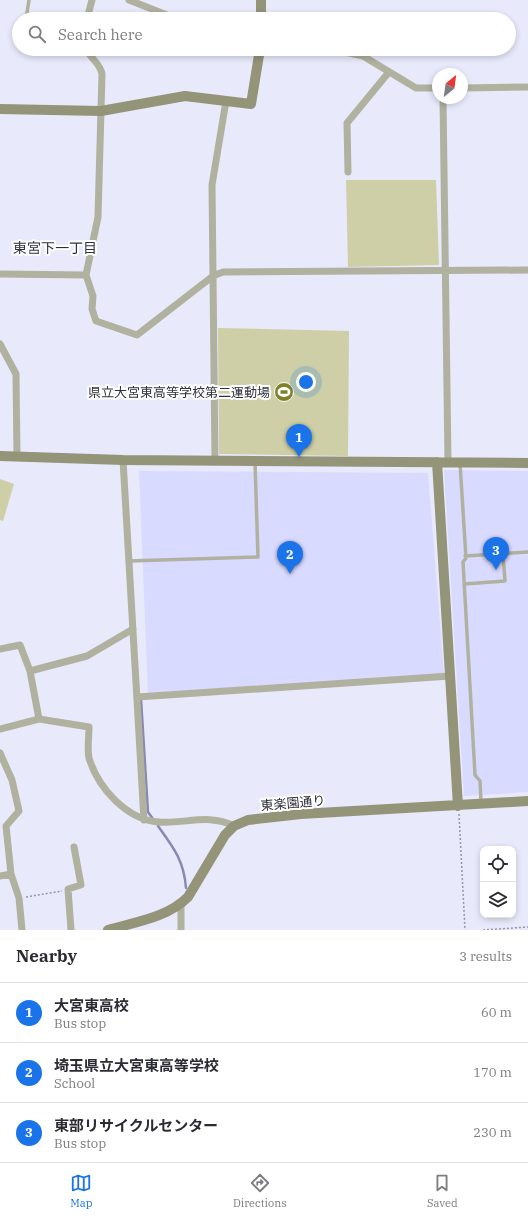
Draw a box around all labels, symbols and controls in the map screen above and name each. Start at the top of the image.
search box [12,12,516,56]
icon: search [26,23,48,45]
text: Search here [58,25,143,44]
north arrow [432,68,468,104]
district label: 東宮下一丁目 [13,239,97,257]
your location [296,372,316,392]
sports icon: 県立大宮東高等学校第二運動場 [273,381,295,403]
place label: 県立大宮東高等学校第二運動場 [88,384,270,401]
pin: 1 [286,424,312,457]
pin: 3 [483,537,509,570]
pin: 2 [277,541,303,574]
street label: 東楽園通り [260,792,326,814]
map controls [480,846,516,918]
button: locate [480,846,516,882]
button: layers [480,882,516,918]
text: Nearby [16,945,77,967]
text: 3 results [459,948,512,965]
text: 大宮東高校 [54,996,129,1015]
text: 1 [25,1004,33,1021]
text: 60 m [481,1004,512,1021]
text: Bus stop [54,1015,106,1032]
text: 埼玉県立大宮東高等学校 [54,1056,219,1075]
text: 2 [25,1064,33,1081]
text: 170 m [473,1064,512,1081]
text: School [54,1075,95,1092]
text: 東部リサイクルセンター [54,1116,218,1135]
text: 3 [25,1124,33,1141]
text: 230 m [473,1124,512,1141]
text: Bus stop [54,1135,106,1152]
tab: Map [70,1172,93,1210]
tab: Directions [233,1172,287,1210]
tab: Saved [427,1172,458,1210]

